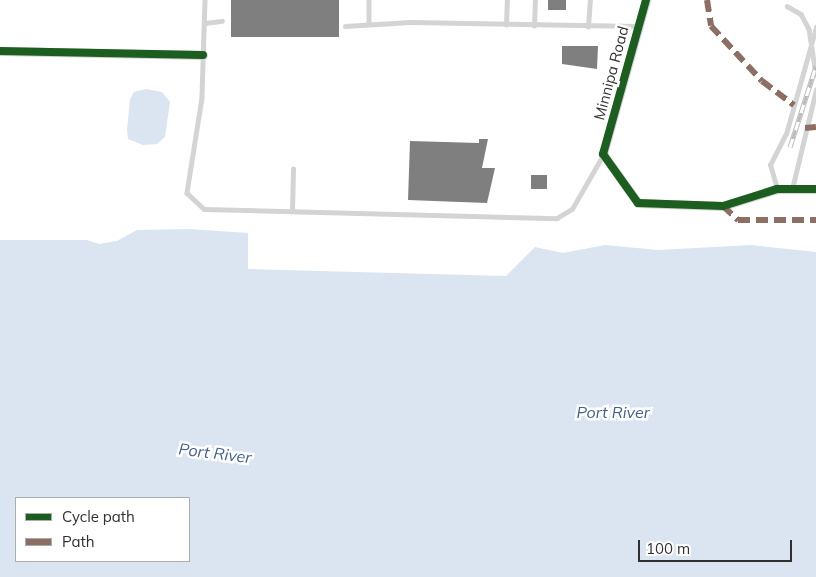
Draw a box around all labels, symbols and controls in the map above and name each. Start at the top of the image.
street label: Minnipa Road [590,24,632,122]
water label: Port River [577,402,649,422]
water label: Port River [178,439,252,467]
legend [15,497,190,562]
text: Cycle path [62,507,135,526]
scale bar [641,530,795,562]
text: Path [62,532,94,551]
text: 100 m [646,539,690,558]

